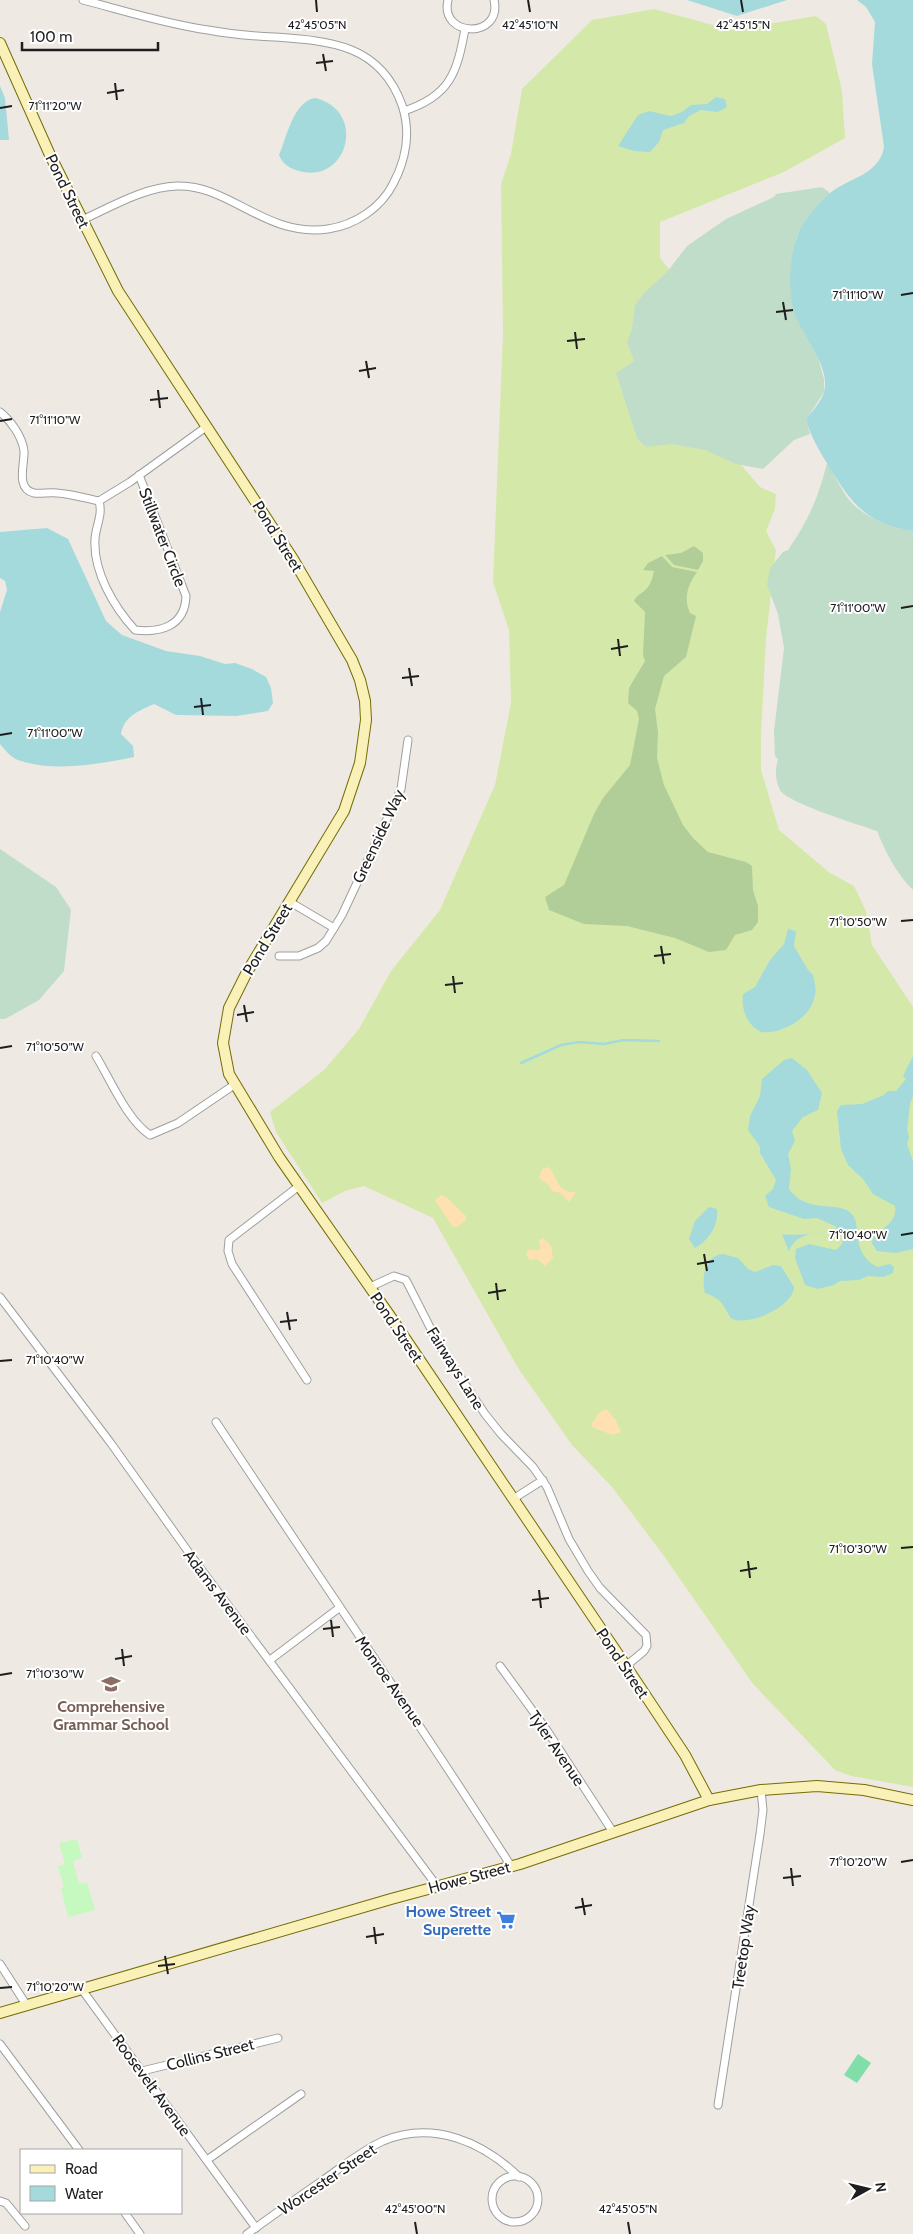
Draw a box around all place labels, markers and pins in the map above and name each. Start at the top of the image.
school or university icon: Comprehensive Grammar School [100,1673,122,1695]
place label: Comprehensive Grammar School [53,1697,169,1734]
place label: Howe Street Superette [405,1902,491,1939]
supermarket icon: Howe Street Superette [495,1909,517,1931]

